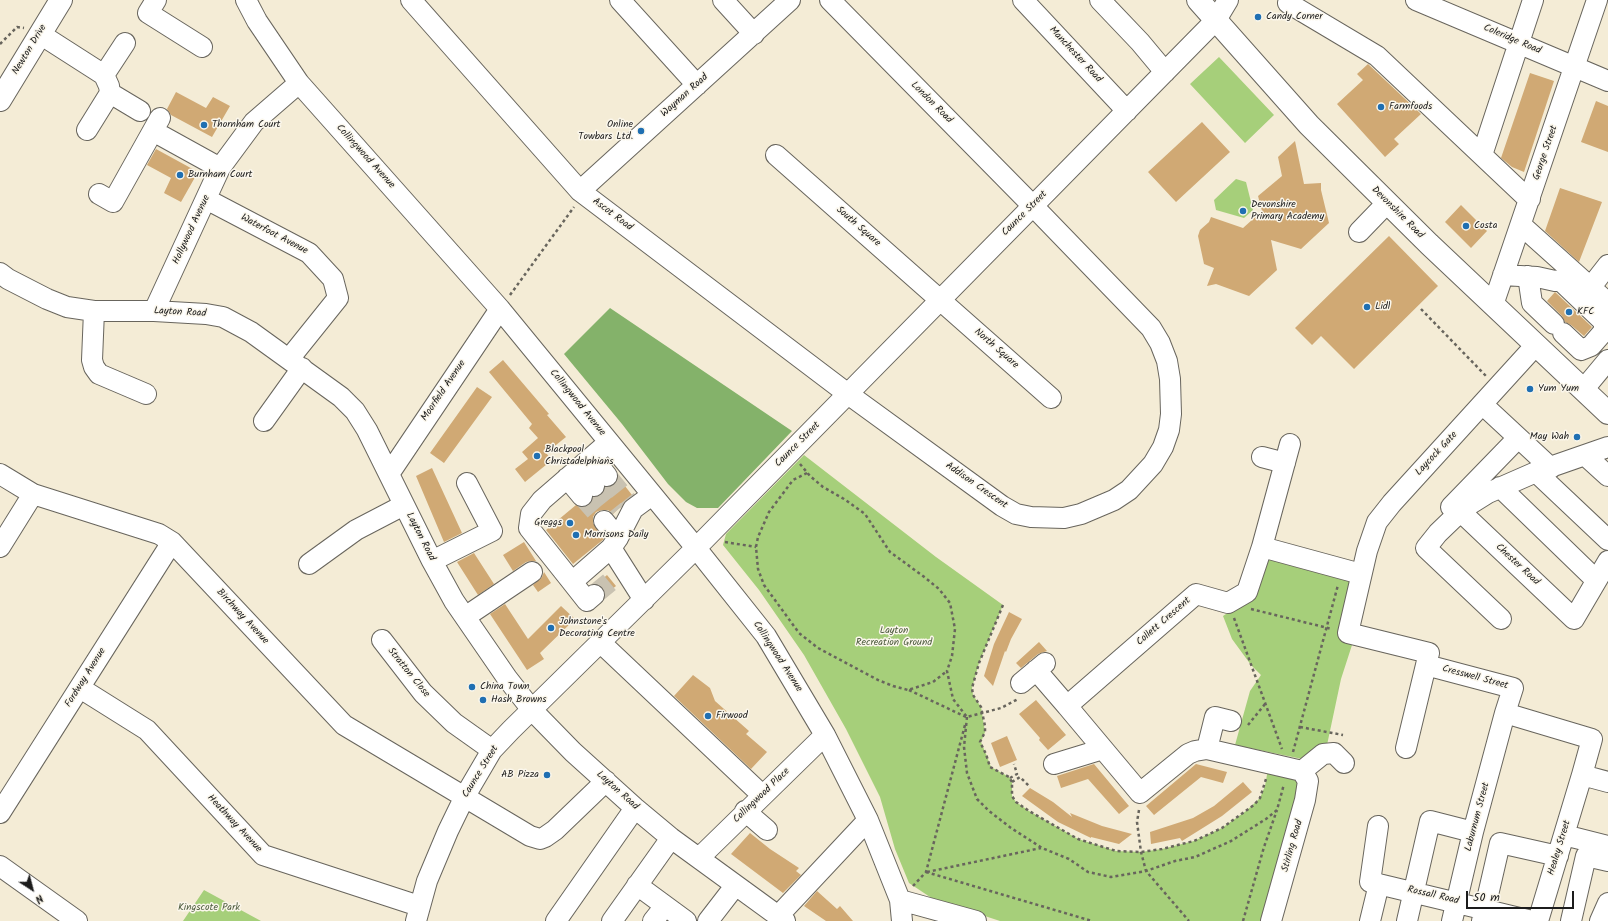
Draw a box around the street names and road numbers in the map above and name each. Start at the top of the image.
street label: Coleridge Road [1481,22,1543,58]
street label: Newton Drive [10,23,50,77]
street label: Manchester Road [1046,24,1104,86]
street label: Wayman Road [659,72,711,120]
street label: London Road [908,80,954,126]
street label: Collingwood Avenue [333,122,397,192]
street label: George Street [1531,124,1561,182]
street label: Devonshire Road [1368,184,1426,242]
street label: Caunce Street [1000,189,1050,239]
street label: Hollywood Avenue [171,193,213,267]
street label: Ascot Road [590,196,634,234]
street label: South Square [833,204,883,250]
street label: Waterfoot Avenue [238,212,310,258]
street label: Layton Road [153,306,207,320]
street label: North Square [971,326,1021,372]
street label: Moorfield Avenue [419,358,469,424]
street label: Collingwood Avenue [547,367,607,439]
street label: Caunce Street [773,420,823,470]
street label: Laycock Gate [1413,429,1461,479]
street label: Addison Crescent [943,460,1009,512]
street label: Layton Road [403,511,437,563]
street label: Chester Road [1492,542,1542,588]
street label: Birchway Avenue [213,587,271,647]
street label: Collett Crescent [1134,595,1194,649]
street label: Collingwood Avenue [750,619,804,695]
street label: Fordway Avenue [63,646,109,710]
street label: Stratton Close [384,646,432,700]
street label: Cresswell Street [1441,663,1509,693]
street label: Caunce Street [460,744,502,800]
street label: Collingwood Place [731,766,793,826]
street label: Layton Road [593,769,641,813]
street label: Laburnum Street [1463,781,1493,853]
street label: Heathway Avenue [204,793,264,855]
street label: Stirling Road [1280,818,1306,874]
street label: Healey Street [1546,819,1574,877]
street label: Rossall Road [1406,884,1460,908]

